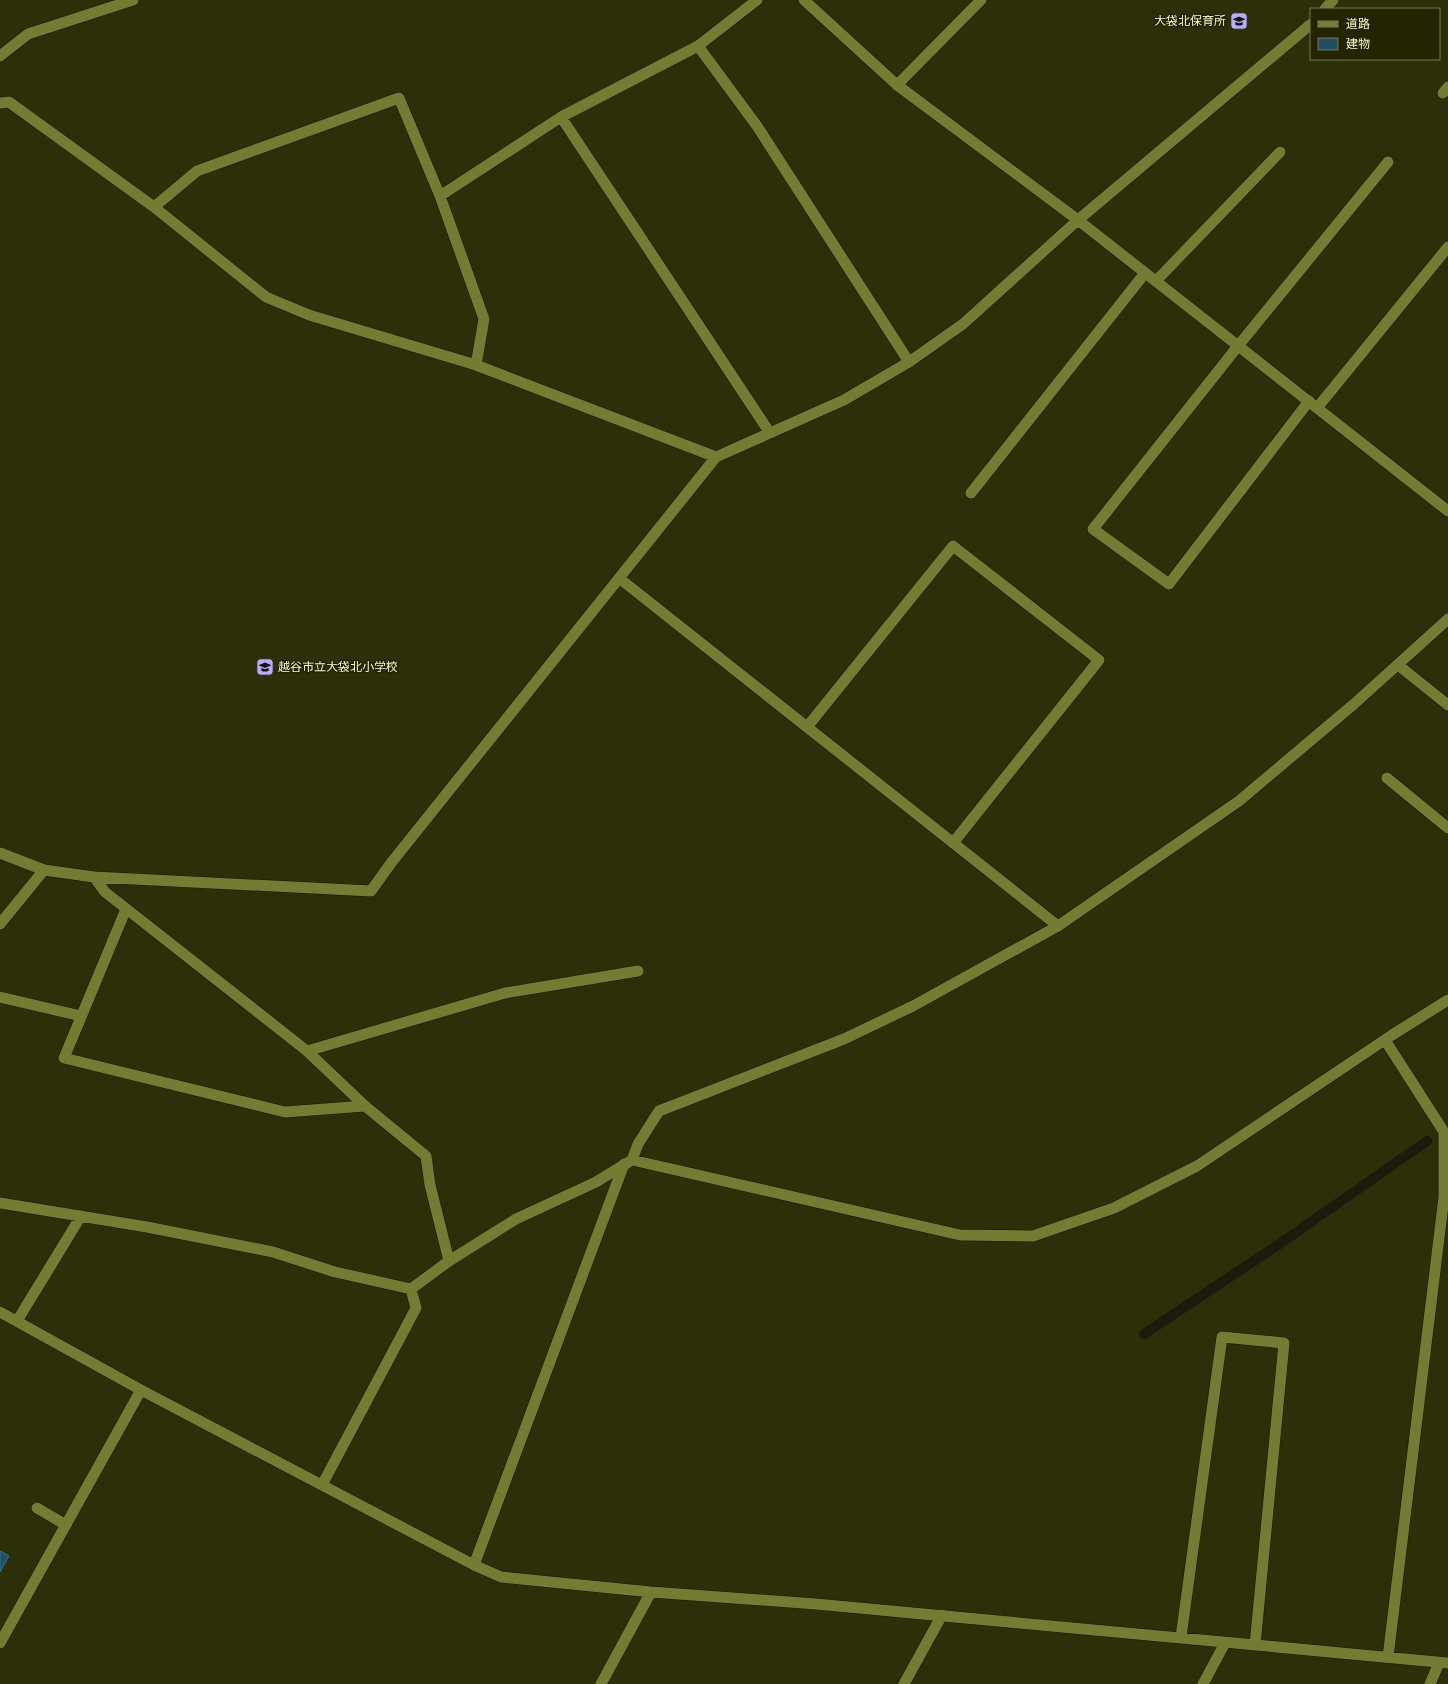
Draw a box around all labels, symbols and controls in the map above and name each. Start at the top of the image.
legend [1310,8,1440,60]
school or university icon: 大袋北保育所 [1229,11,1249,31]
place label: 大袋北保育所 [1154,14,1226,27]
text: 道路 [1346,17,1370,30]
text: 建物 [1346,37,1370,50]
school or university icon: 越谷市立大袋北小学校 [255,657,275,677]
place label: 越谷市立大袋北小学校 [278,660,398,673]

